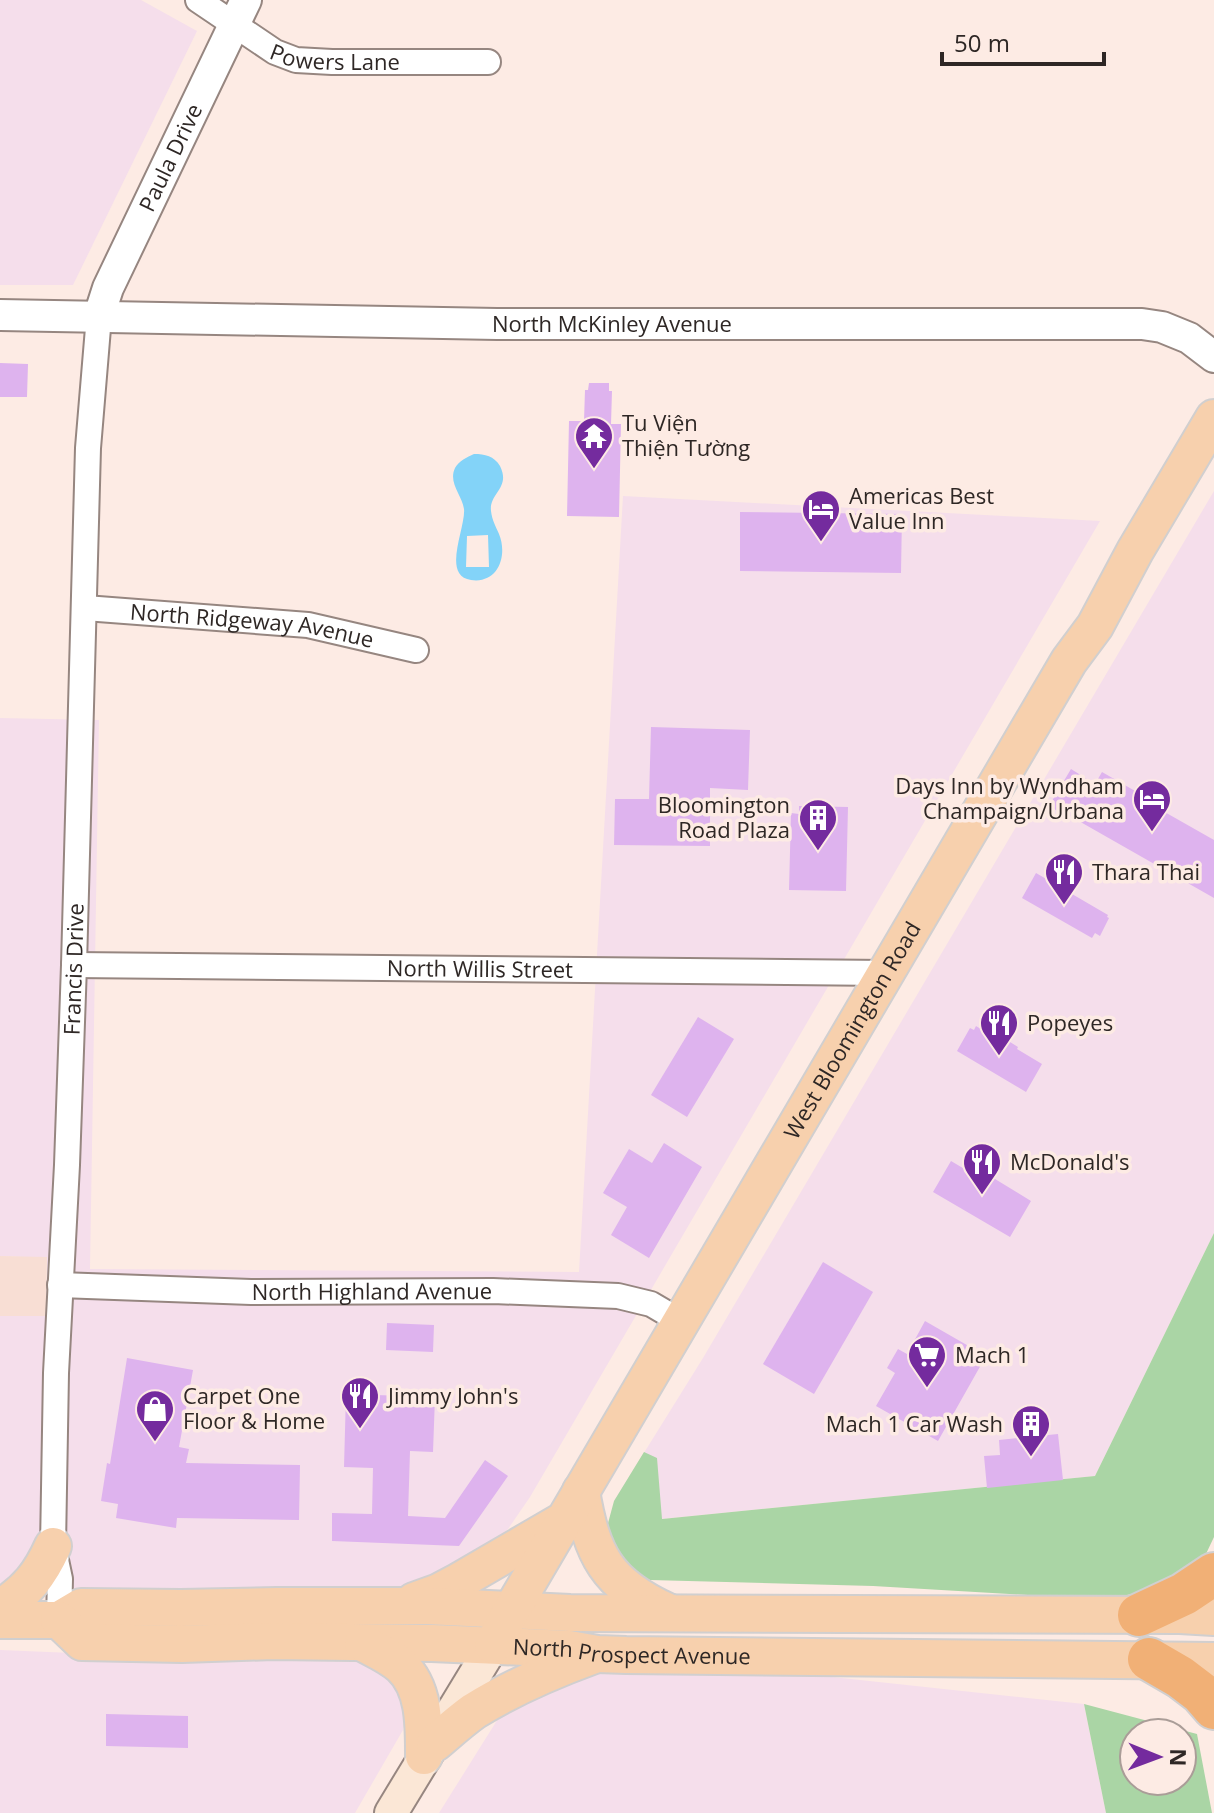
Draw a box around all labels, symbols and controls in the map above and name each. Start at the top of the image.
scale bar [942,16,1104,66]
text: 50 m [954,26,1010,59]
street label: Powers Lane [266,36,400,76]
street label: Paula Drive [131,98,208,216]
street label: North McKinley Avenue [492,308,732,338]
place label: Tu Viện Thiện Tường [622,407,750,462]
temple icon: Tu Viện Thiện Tường [573,415,615,470]
place label: Americas Best Value Inn [849,480,994,535]
hotel icon: Americas Best Value Inn [800,488,842,543]
street label: North Ridgeway Avenue [129,595,377,654]
place label: Days Inn by Wyndham Champaign/Urbana [895,770,1124,825]
hotel icon: Days Inn by Wyndham Champaign/Urbana [1131,778,1173,833]
place label: Bloomington Road Plaza [658,789,790,844]
building icon: Bloomington Road Plaza [797,797,839,852]
restaurant icon: Thara Thai [1043,851,1085,906]
place label: Thara Thai [1092,856,1200,886]
street label: Francis Drive [56,903,90,1036]
street label: West Bloomington Road [776,916,927,1144]
street label: North Willis Street [387,952,573,984]
restaurant icon: Popeyes [978,1002,1020,1057]
place label: Popeyes [1027,1007,1113,1037]
restaurant icon: McDonald's [961,1141,1003,1196]
place label: McDonald's [1010,1146,1130,1176]
street label: North Highland Avenue [252,1275,492,1306]
supermarket icon: Mach 1 [906,1334,948,1389]
place label: Mach 1 [955,1339,1029,1369]
restaurant icon: Jimmy John's [339,1375,381,1430]
place label: Carpet One Floor & Home [183,1380,325,1435]
place label: Jimmy John's [386,1380,518,1410]
shop icon: Carpet One Floor & Home [134,1388,176,1443]
building icon: Mach 1 Car Wash [1010,1403,1052,1458]
place label: Mach 1 Car Wash [826,1408,1003,1438]
street label: North Prospect Avenue [512,1631,751,1670]
north arrow [1118,1717,1198,1797]
text: N [1164,1748,1194,1767]

